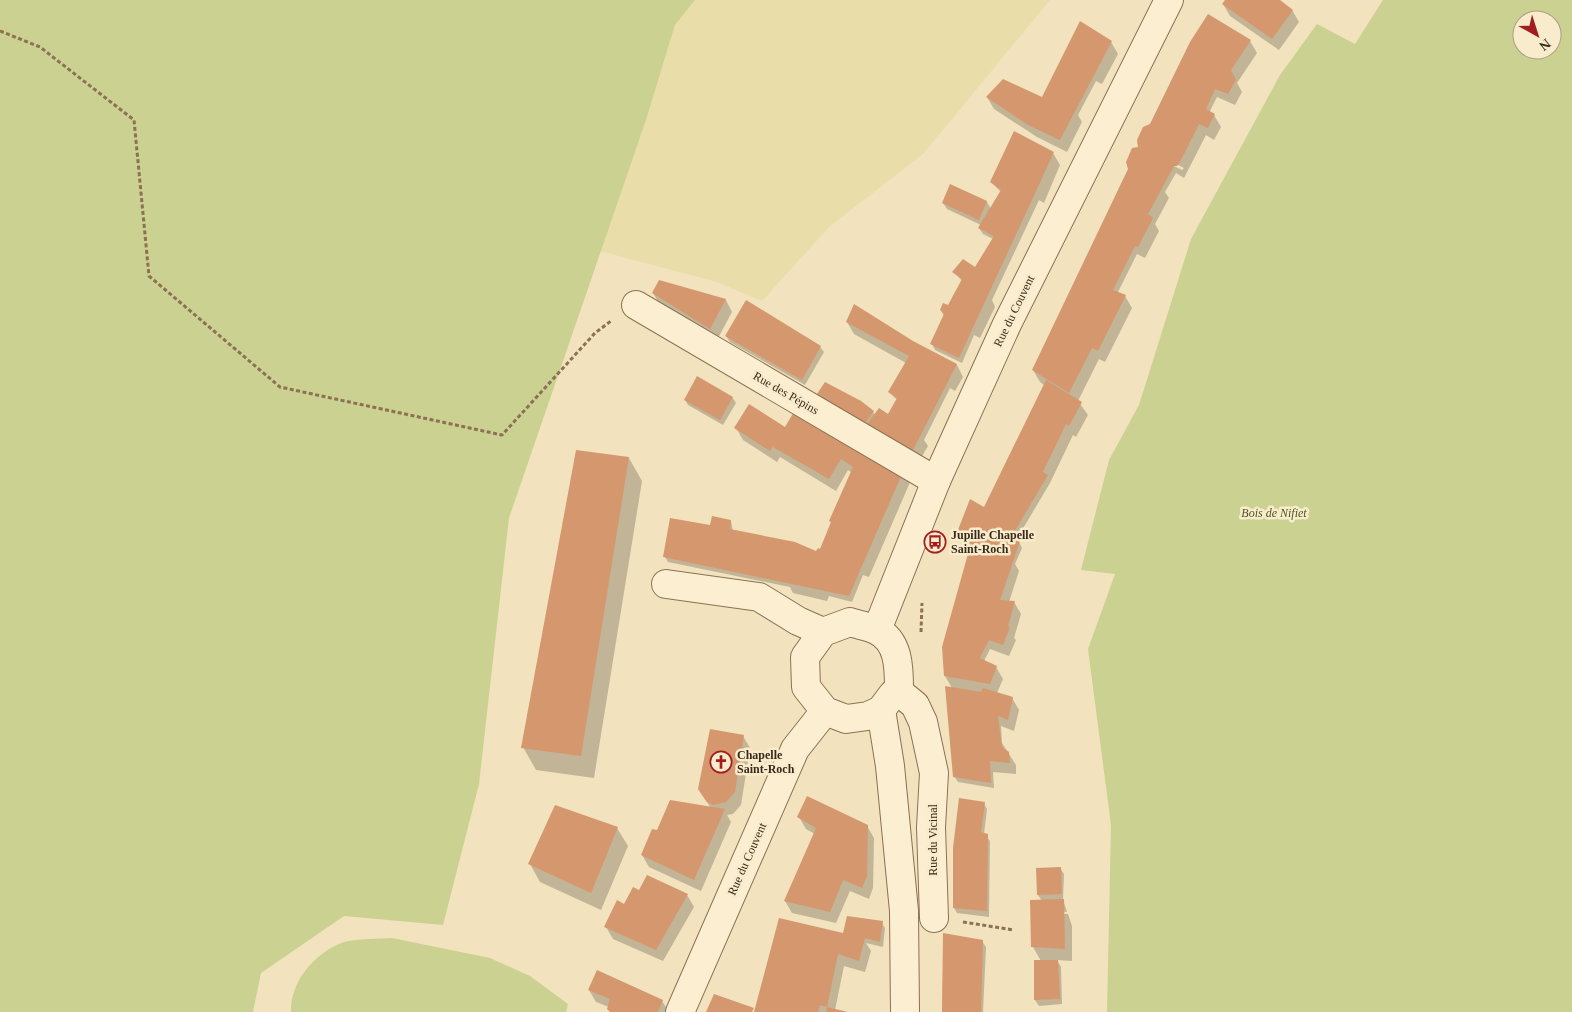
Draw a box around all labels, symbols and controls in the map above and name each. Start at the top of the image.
north arrow [1512,10,1562,60]
text: N [1536,36,1554,54]
street label: Rue du Couvent [991,272,1038,349]
street label: Rue des Pépins [751,369,822,418]
park label: Bois de Nifiet [1241,506,1307,520]
place label: Jupille Chapelle Saint-Roch [951,528,1035,556]
bus stop icon: Jupille Chapelle Saint-Roch [923,530,947,554]
place label: Chapelle Saint-Roch [737,748,795,776]
church icon: Chapelle Saint-Roch [709,750,733,774]
street label: Rue du Vicinal [926,803,940,876]
street label: Rue du Couvent [725,820,770,897]

